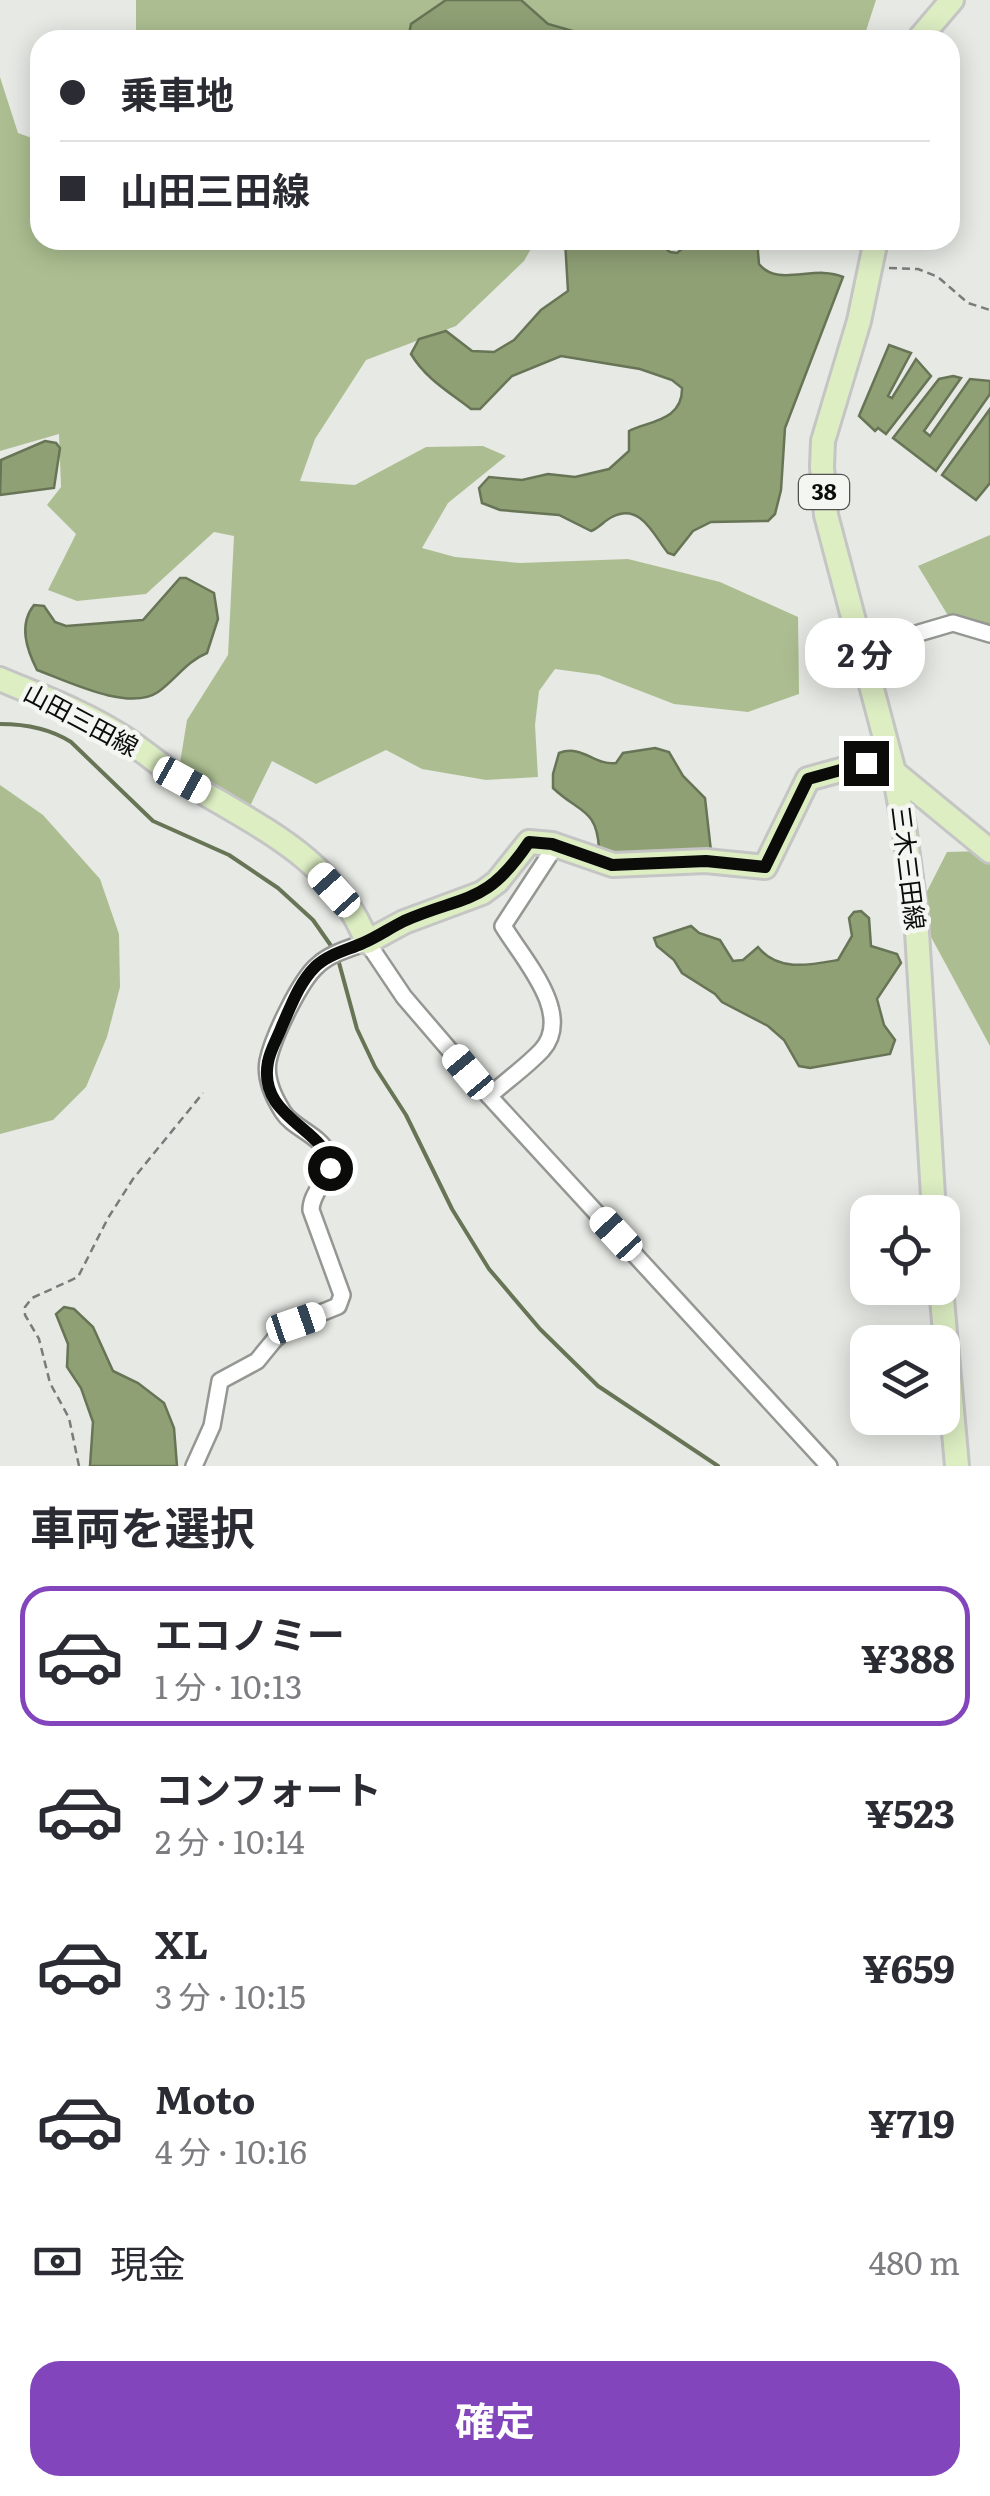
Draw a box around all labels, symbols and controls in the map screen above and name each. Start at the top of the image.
text: 乗車地 [120,64,234,121]
text: 山田三田線 [120,160,310,217]
road number: 38 [799,475,849,509]
callout: 2 分 [806,618,926,688]
text: 2 分 [837,629,893,677]
street label: 山田三田線 [18,673,146,764]
route end [844,741,889,786]
car [148,752,216,808]
street label: 三木三田線 [884,804,935,932]
car [303,858,365,922]
car [437,1039,499,1105]
route start [308,1146,353,1191]
map controls [850,1195,960,1435]
button: locate [850,1195,960,1305]
car [585,1202,647,1266]
car [263,1299,329,1347]
button: layers [850,1325,960,1435]
text: 車両を選択 [30,1492,255,1559]
text: エコノミー [155,1604,345,1661]
icon: car [35,1611,125,1701]
text: ¥388 [861,1628,955,1685]
text: 1 分 · 10:13 [155,1661,302,1709]
text: コンフォート [155,1759,382,1816]
icon: car [35,1766,125,1856]
text: ¥523 [865,1783,955,1840]
text: 2 分 · 10:14 [155,1816,305,1864]
text: XL [155,1914,208,1971]
icon: car [35,1921,125,2011]
text: ¥659 [862,1938,955,1995]
text: 3 分 · 10:15 [155,1971,306,2019]
text: Moto [155,2069,255,2126]
icon: car [35,2076,125,2166]
text: ¥719 [868,2093,955,2150]
text: 4 分 · 10:16 [155,2126,307,2174]
text: 現金 [110,2233,186,2290]
icon: cash [30,2234,85,2289]
text: 480 m [869,2237,960,2285]
button: 確定 [30,2361,960,2476]

